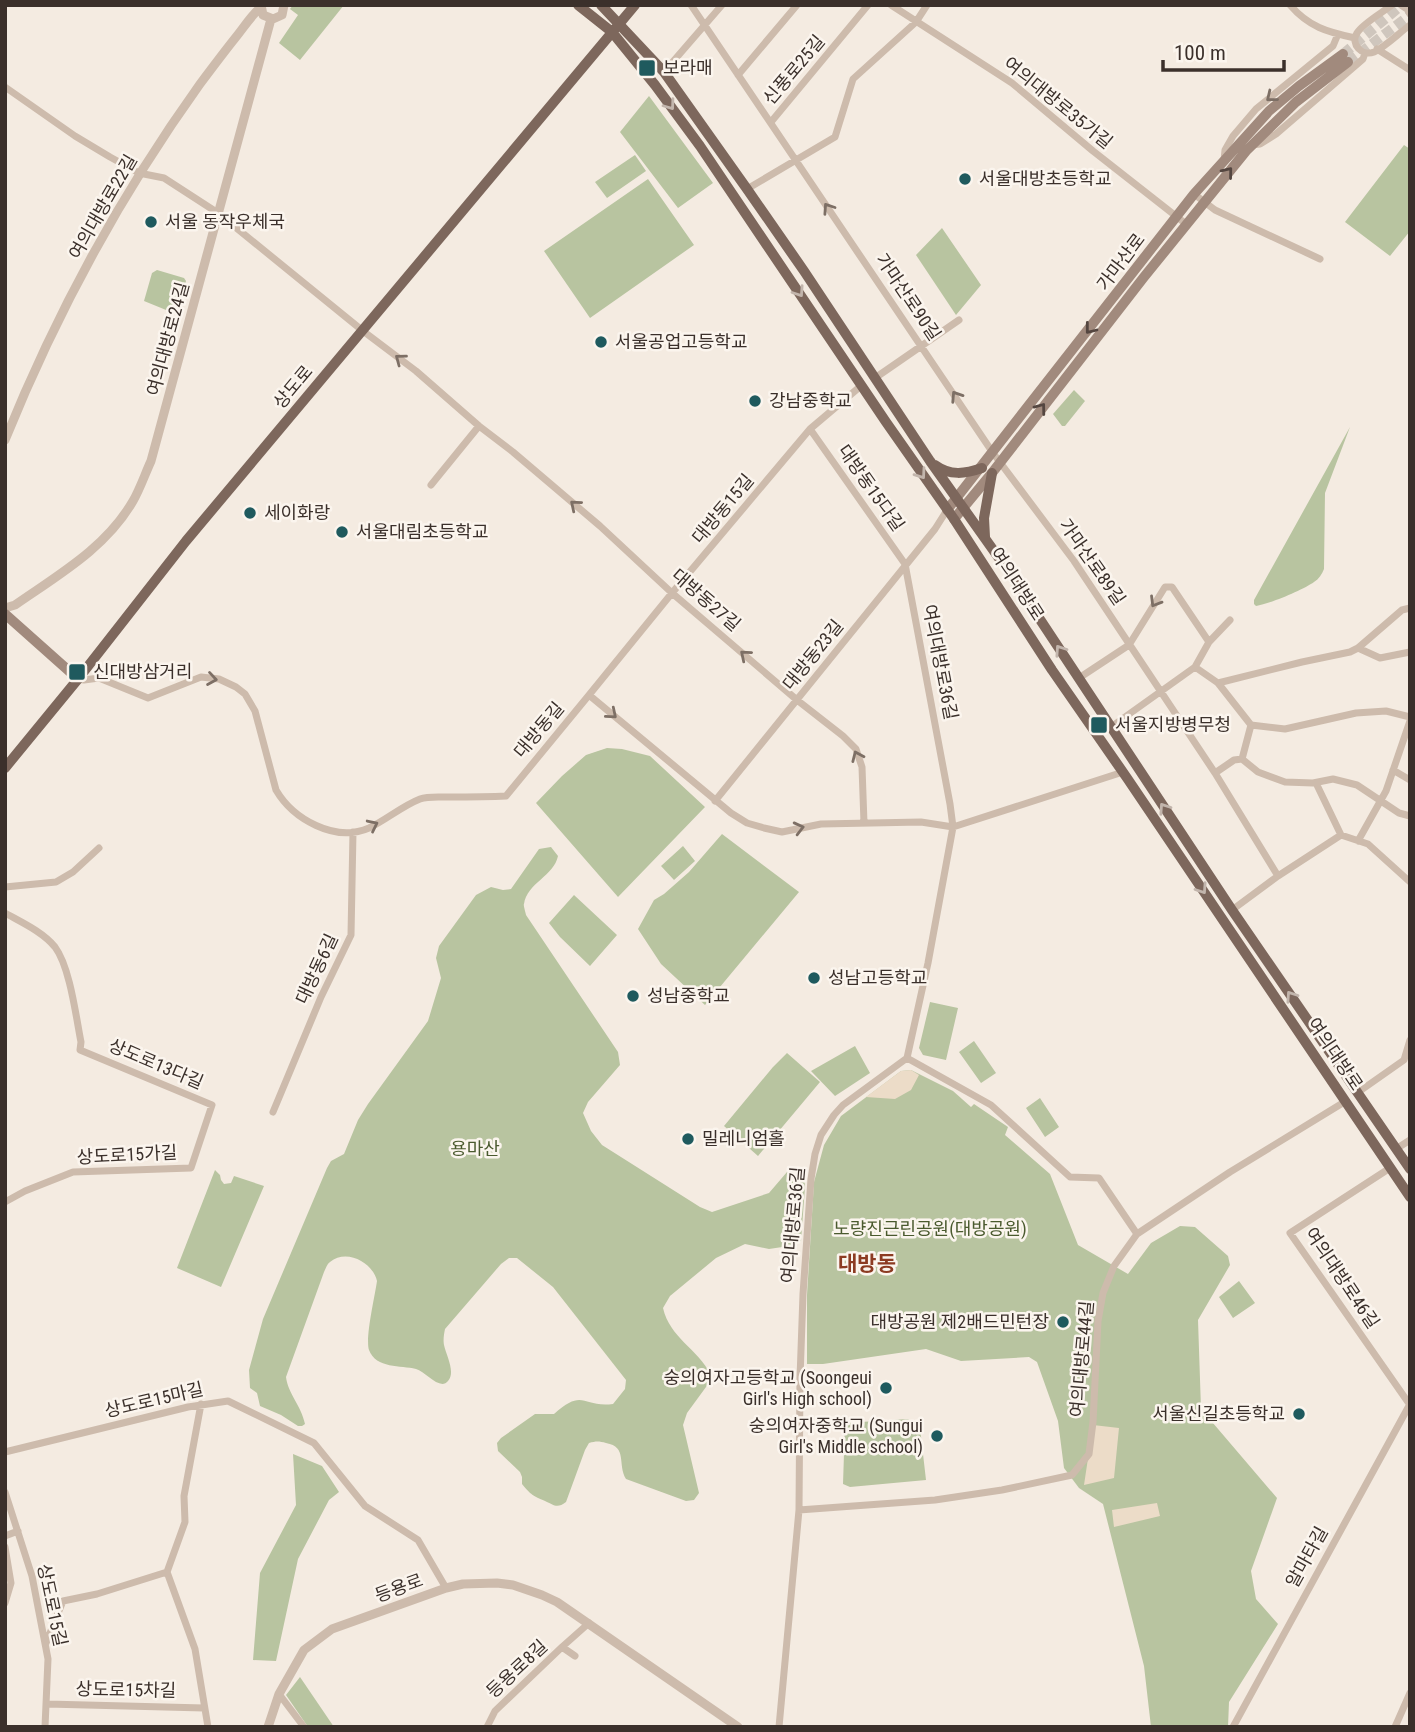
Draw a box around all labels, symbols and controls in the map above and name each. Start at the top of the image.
scale bar [1163,28,1284,72]
street label: 신풍로25길 [759,31,829,109]
text: 100 m [1174,41,1226,65]
street label: 여의대방로35가길 [1000,52,1117,153]
place label: 보라매 [663,57,713,78]
marker: 보라매 [637,58,657,78]
one-way arrow [1267,88,1279,101]
one-way arrow [662,97,674,110]
street label: 여의대방로22길 [64,151,141,263]
one-way arrow [1220,167,1232,180]
place label: 서울대방초등학교 [979,168,1111,189]
marker: 서울대방초등학교 [957,171,973,187]
one-way arrow [824,202,837,215]
place label: 서울 동작우체국 [165,211,285,232]
marker: 서울 동작우체국 [143,214,159,230]
street label: 가마산로 [1092,229,1149,294]
street label: 가마산로90길 [872,249,945,344]
street label: 여의대방로24길 [142,280,193,398]
one-way arrow [791,285,804,298]
one-way arrow [1085,321,1098,333]
place label: 서울공업고등학교 [615,331,747,352]
marker: 서울공업고등학교 [593,334,609,350]
one-way arrow [395,355,408,367]
street label: 상도로 [269,361,317,412]
place label: 강남중학교 [769,390,852,411]
one-way arrow [951,391,964,404]
marker: 강남중학교 [747,393,763,409]
one-way arrow [1033,403,1046,416]
street label: 대방동15다길 [834,440,909,535]
one-way arrow [913,466,925,479]
street label: 대방동15길 [688,470,758,548]
one-way arrow [570,501,583,513]
place label: 세이화랑 [264,502,330,523]
marker: 세이화랑 [242,505,258,521]
street label: 가마산로89길 [1055,514,1130,609]
place label: 서울대림초등학교 [356,521,488,542]
marker: 서울대림초등학교 [334,524,350,540]
street label: 여의대방로 [986,543,1049,624]
street label: 대방동27길 [668,564,745,635]
one-way arrow [1151,595,1164,608]
street label: 여의대방로36길 [919,602,962,721]
street label: 대방동23길 [778,615,847,694]
one-way arrow [1055,644,1068,657]
one-way arrow [741,651,754,663]
place label: 신대방삼거리 [93,661,192,682]
marker: 신대방삼거리 [67,662,87,682]
one-way arrow [206,671,218,686]
street label: 대방동길 [509,698,568,762]
one-way arrow [603,706,616,718]
place label: 서울지방병무청 [1115,714,1231,735]
marker: 서울지방병무청 [1089,715,1109,735]
one-way arrow [851,751,865,763]
one-way arrow [1159,802,1172,815]
one-way arrow [366,819,378,833]
one-way arrow [793,822,805,836]
one-way arrow [1194,881,1207,894]
street label: 대방동6길 [291,930,342,1007]
place label: 성남고등학교 [828,967,927,988]
marker: 성남고등학교 [806,970,822,986]
place label: 성남중학교 [647,985,730,1006]
marker: 성남중학교 [625,988,641,1004]
one-way arrow [1287,991,1299,1004]
street label: 여의대방로 [1304,1014,1367,1094]
street label: 상도로13다길 [106,1034,207,1093]
place label: 밀레니엄홀 [702,1128,785,1149]
marker: 밀레니엄홀 [680,1131,696,1147]
park label: 용마산 [450,1138,500,1159]
street label: 상도로15가길 [76,1141,178,1168]
street label: 여의대방로36길 [777,1166,808,1284]
park label: 노량진근린공원(대방공원) [833,1218,1027,1240]
street label: 여의대방로46길 [1301,1223,1384,1332]
district label: 대방동 [838,1252,896,1276]
street label: 여의대방로44길 [1066,1300,1097,1418]
place label: 대방공원 제2배드민턴장 [870,1311,1049,1332]
marker: 대방공원 제2배드민턴장 [1055,1314,1071,1330]
place label: 숭의여자고등학교 (Soongeui Girl's High school) [663,1367,872,1410]
street label: 상도로15마길 [103,1378,205,1421]
marker: 숭의여자고등학교 (Soongeui Girl's High school) [878,1380,894,1396]
place label: 서울신길초등학교 [1153,1403,1285,1424]
marker: 서울신길초등학교 [1291,1406,1307,1422]
place label: 숭의여자중학교 (Sungui Girl's Middle school) [749,1415,923,1458]
marker: 숭의여자중학교 (Sungui Girl's Middle school) [929,1428,945,1444]
street label: 알마타길 [1281,1523,1332,1591]
street label: 상도로15길 [33,1562,71,1648]
street label: 등용로 [372,1569,426,1606]
street label: 등용로8길 [482,1635,551,1702]
street label: 상도로15차길 [76,1678,176,1701]

